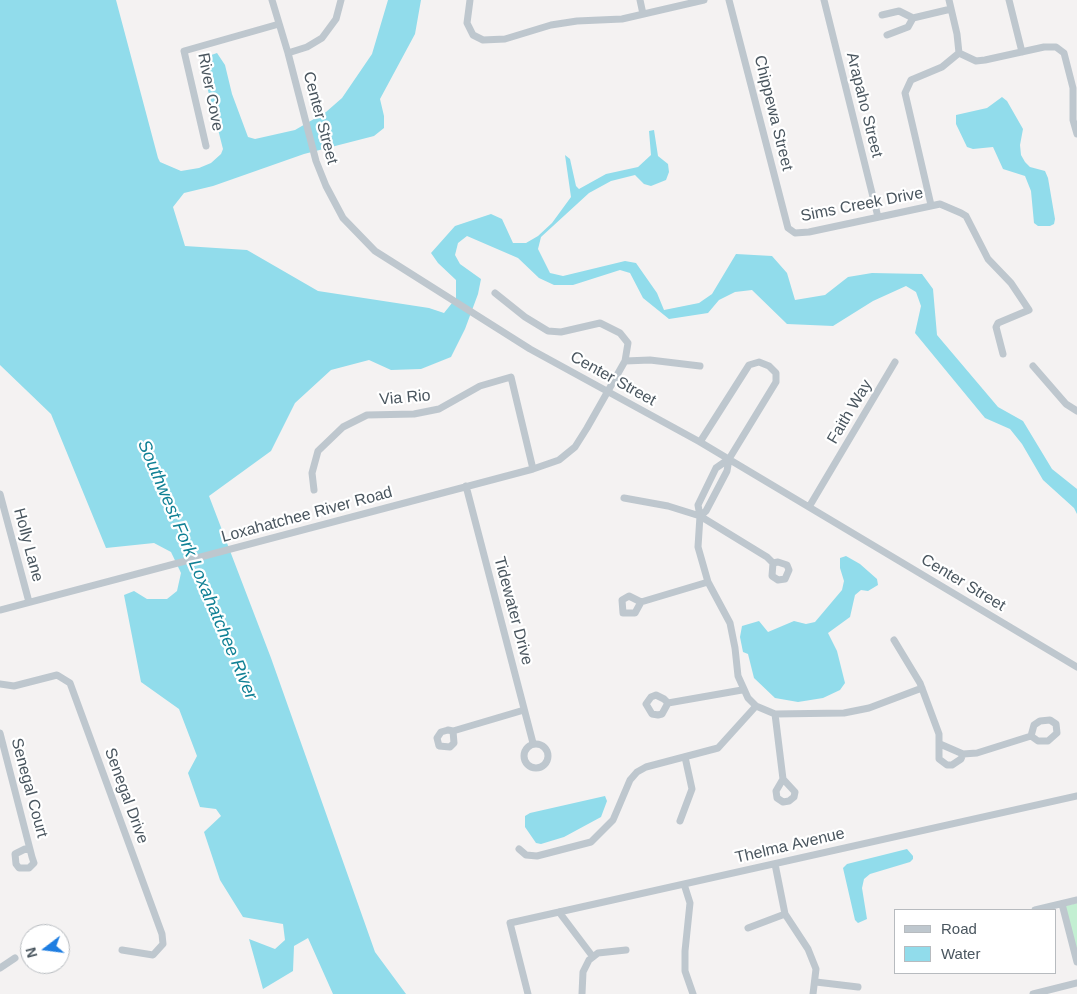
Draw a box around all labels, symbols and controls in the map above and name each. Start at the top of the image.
street label: Arapaho Street [842,50,886,160]
street label: River Cove [193,51,227,133]
street label: Chippewa Street [749,53,797,173]
street label: Center Street [298,70,342,166]
street label: Sims Creek Drive [799,184,925,226]
street label: Center Street [567,348,659,410]
street label: Faith Way [823,376,877,448]
street label: Via Rio [379,386,431,410]
water label: Southwest Fork Loxahatchee River [132,437,262,703]
street label: Loxahatchee River Road [219,483,395,547]
street label: Holly Lane [9,506,47,584]
street label: Center Street [917,550,1009,616]
street label: Tidewater Drive [489,555,537,667]
street label: Senegal Court [6,736,52,840]
street label: Senegal Drive [100,745,152,847]
street label: Thelma Avenue [733,824,847,868]
legend [894,909,1057,974]
text: Road [941,920,977,937]
north arrow [20,924,70,974]
text: Water [941,945,980,962]
text: N [22,946,41,960]

